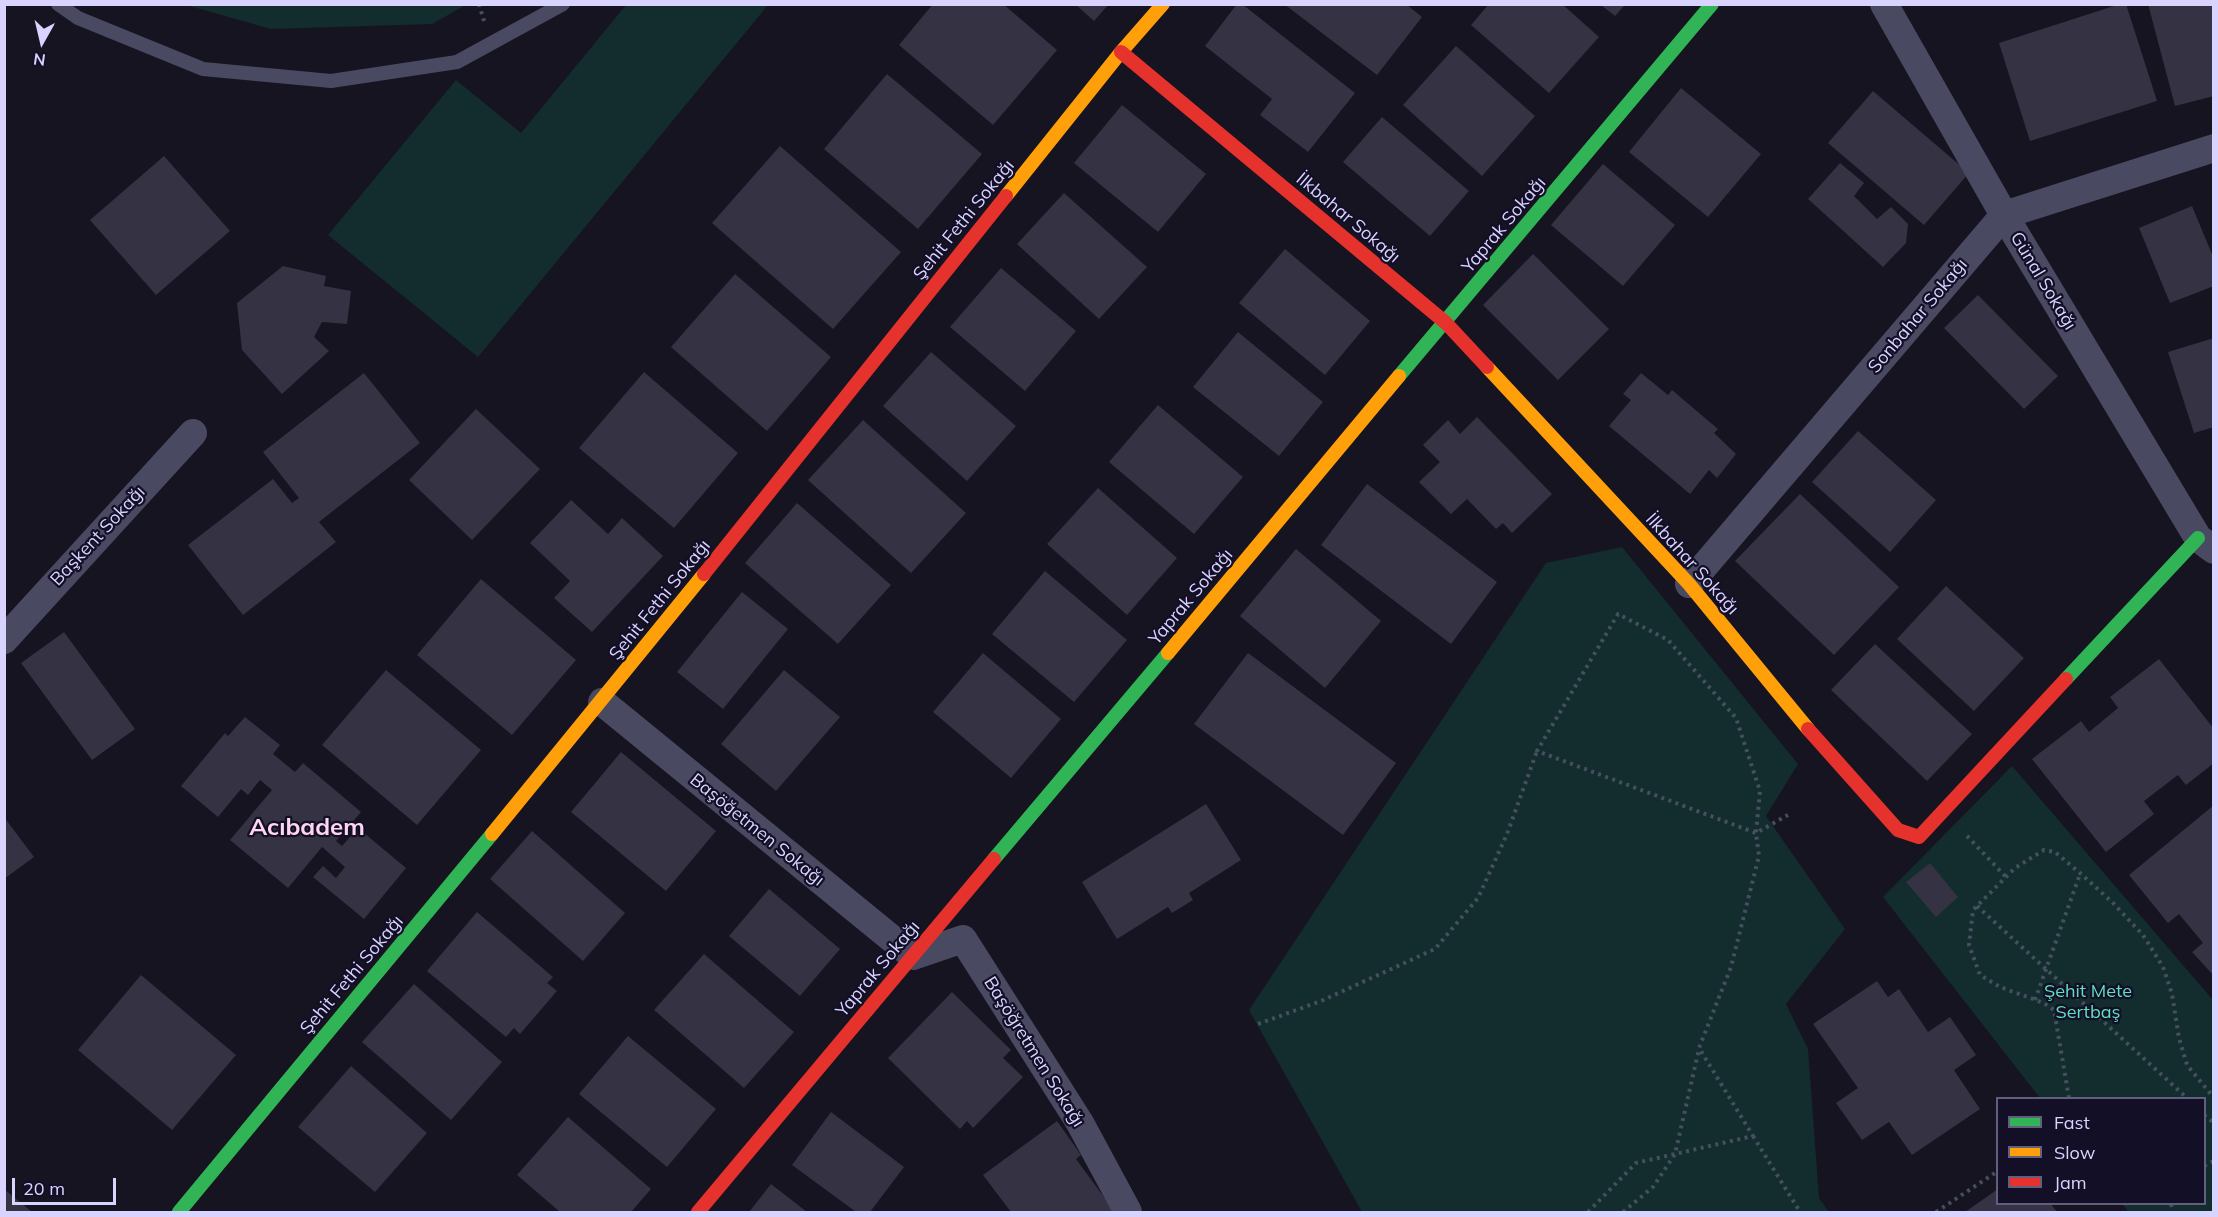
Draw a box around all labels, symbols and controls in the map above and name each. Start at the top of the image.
north arrow [12,12,72,72]
text: N [32,49,47,71]
street label: Şehit Fethi Sokağı [909,155,1019,285]
street label: İlkbahar Sokağı [1292,168,1404,268]
street label: Yaprak Sokağı [1457,172,1551,278]
street label: Günal Sokağı [2005,228,2081,334]
street label: Sonbahar Sokağı [1864,254,1972,378]
street label: Başkent Sokağı [46,481,150,591]
street label: İlkbahar Sokağı [1641,509,1743,619]
street label: Şehit Fethi Sokağı [605,535,715,665]
street label: Yaprak Sokağı [1144,544,1238,650]
street label: Başöğetmen Sokağı [685,769,829,891]
district label: Acıbadem [249,814,365,842]
street label: Şehit Fethi Sokağı [296,911,408,1039]
street label: Yaprak Sokağı [831,916,925,1022]
street label: Başöğretmen Sokağı [979,973,1089,1131]
park label: Şehit Mete Sertbaş [2044,981,2132,1024]
legend [1996,1097,2206,1205]
text: Fast [2054,1111,2090,1134]
text: Slow [2054,1141,2095,1164]
scale bar [15,1166,118,1204]
text: Jam [2054,1171,2087,1194]
text: 20 m [23,1177,65,1200]

